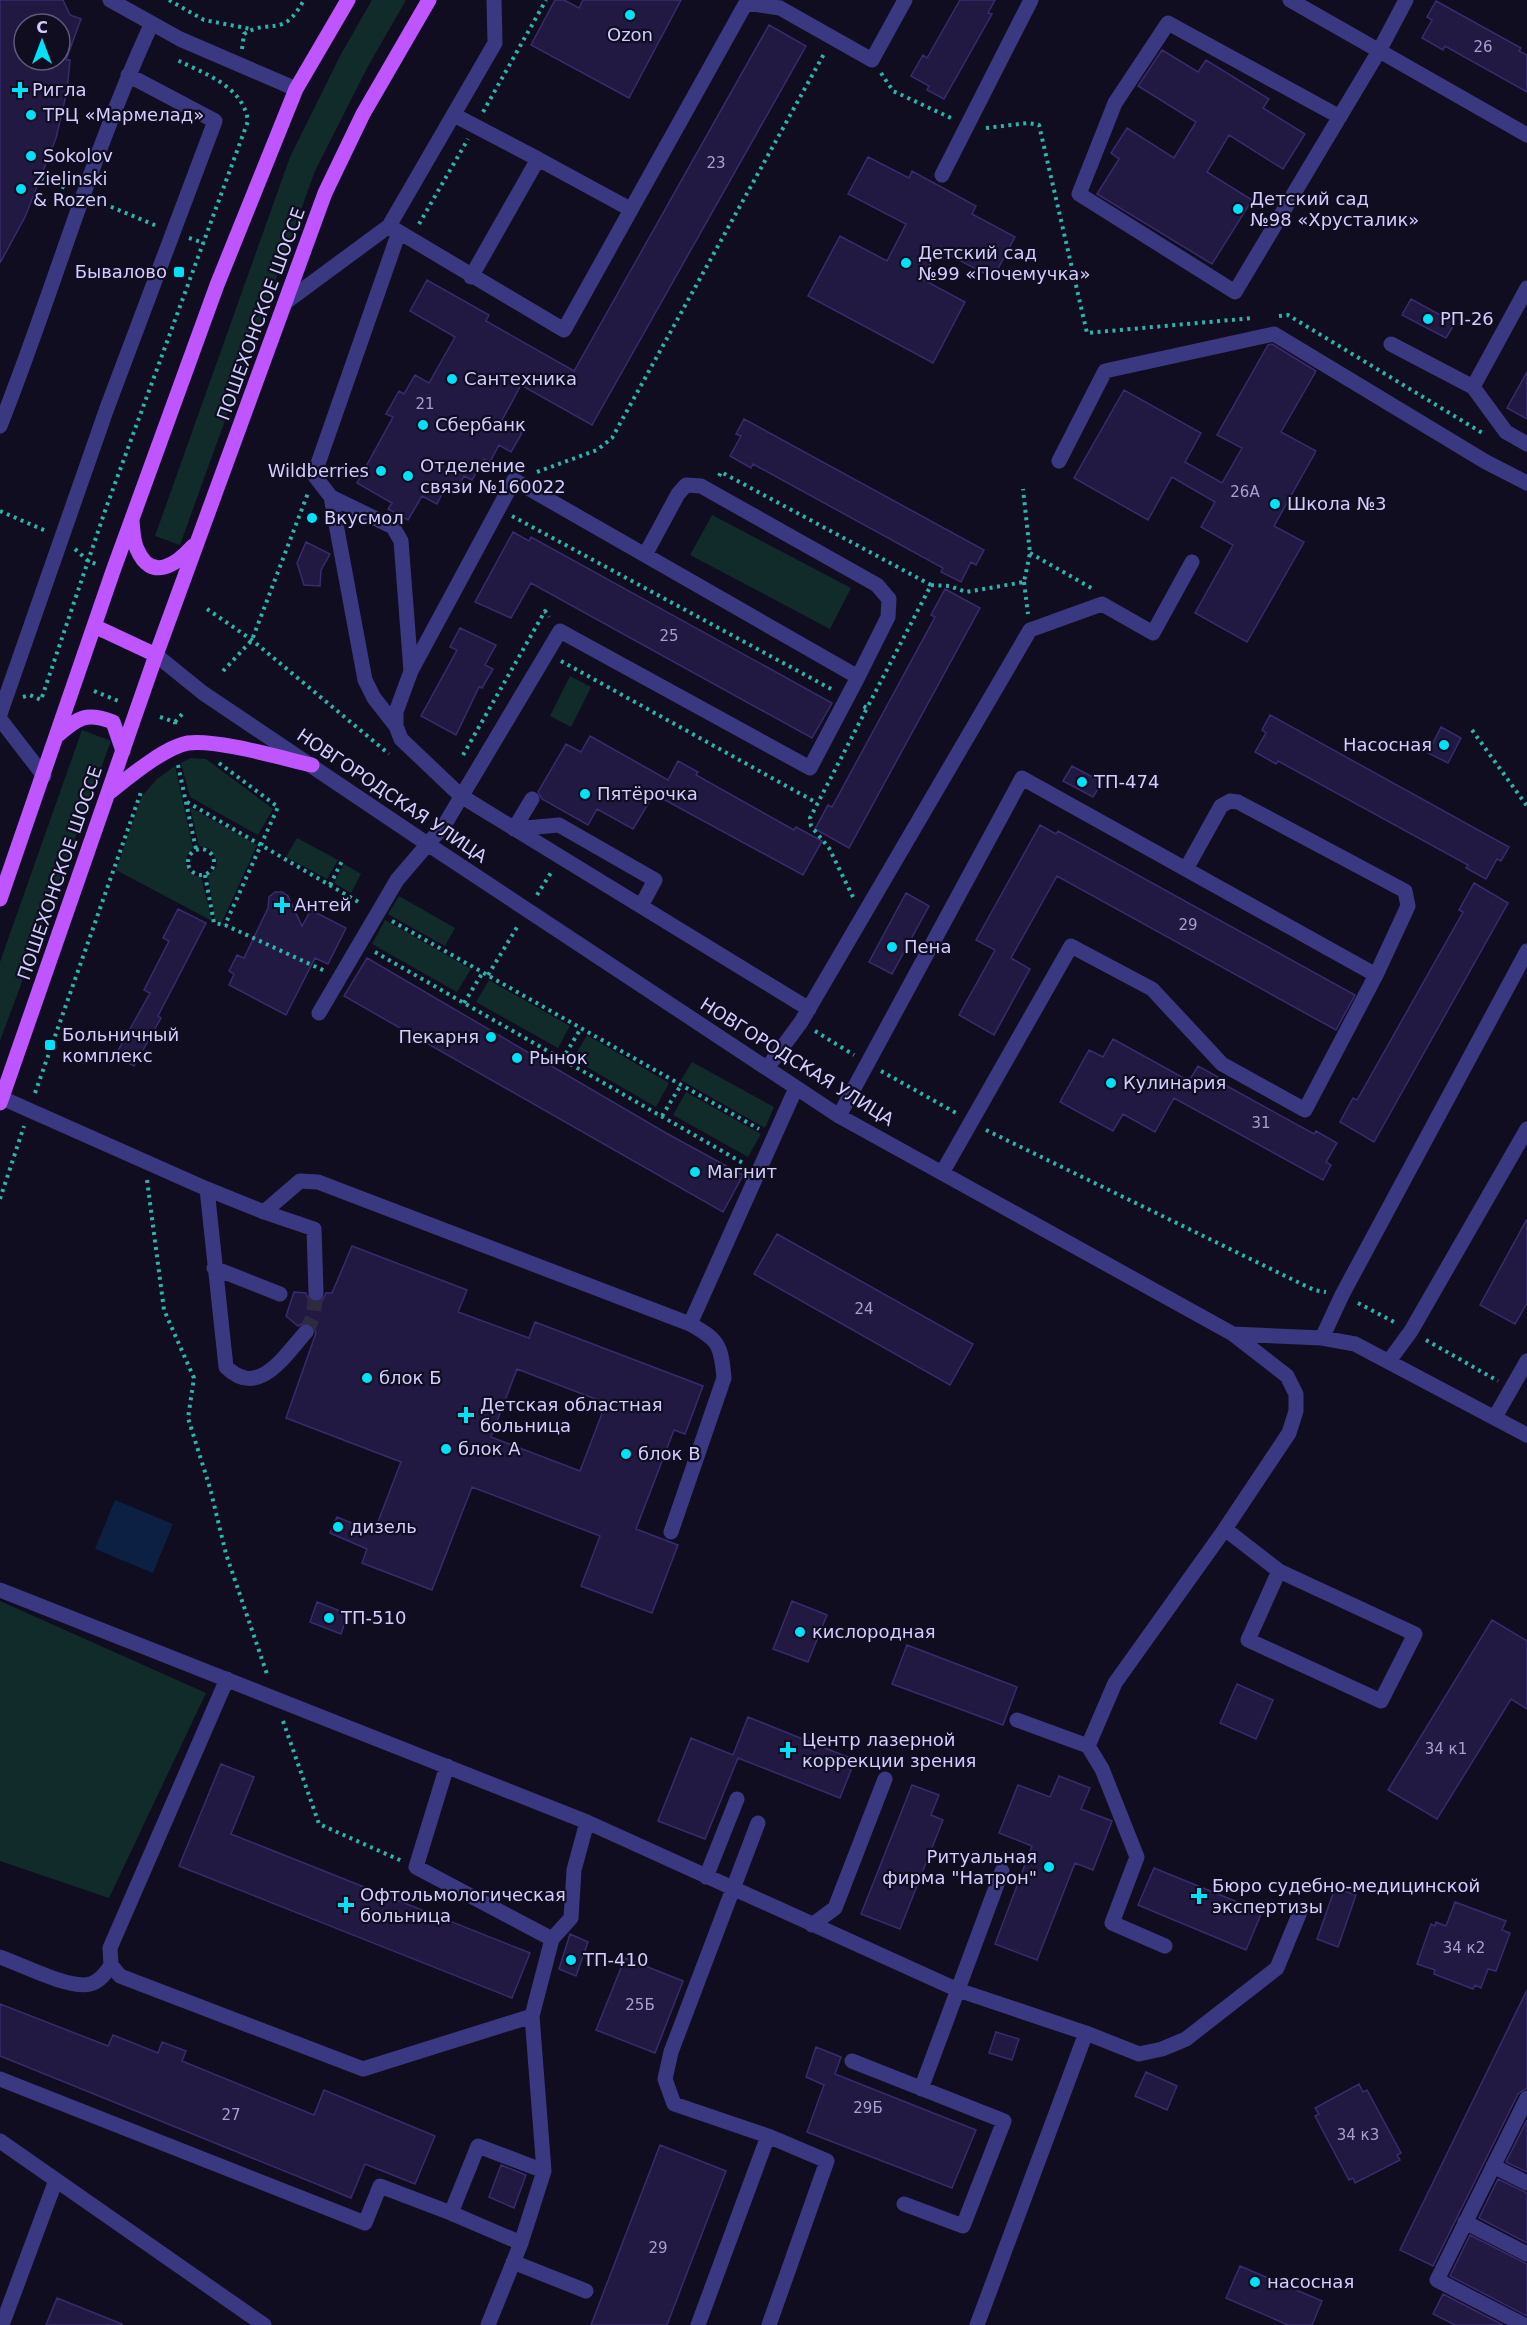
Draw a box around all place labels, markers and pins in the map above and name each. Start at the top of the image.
marker: Ozon [623,8,637,22]
place label: Ozon [607,24,653,45]
place label: Ригла [32,79,87,100]
marker: Ригла [13,83,27,97]
place label: ТРЦ «Мармелад» [42,104,204,125]
marker: ТРЦ «Мармелад» [24,108,38,122]
place label: Sokolov [43,145,113,166]
marker: Sokolov [24,149,38,163]
place label: Zielinski & Rozen [33,168,108,210]
marker: Zielinski & Rozen [14,182,28,196]
place label: Детский сад №98 «Хрусталик» [1250,188,1419,230]
marker: Детский сад №98 «Хрусталик» [1231,202,1245,216]
place label: Детский сад №99 «Почемучка» [918,242,1090,284]
marker: Детский сад №99 «Почемучка» [899,256,913,270]
place label: Бывалово [75,261,167,282]
marker: Бывалово [172,265,186,279]
place label: РП-26 [1440,308,1494,329]
marker: РП-26 [1421,312,1435,326]
place label: Сантехника [464,368,577,389]
marker: Сантехника [445,372,459,386]
place label: Сбербанк [435,414,526,435]
marker: Сбербанк [416,418,430,432]
place label: Отделение связи №160022 [420,455,566,497]
place label: Wildberries [268,460,369,481]
marker: Wildberries [374,464,388,478]
marker: Отделение связи №160022 [401,469,415,483]
place label: Школа №3 [1287,493,1387,514]
marker: Школа №3 [1268,497,1282,511]
place label: Вкусмол [324,507,404,528]
marker: Вкусмол [305,511,319,525]
place label: Насосная [1343,734,1432,755]
marker: Насосная [1437,738,1451,752]
place label: ТП-474 [1093,771,1159,792]
marker: ТП-474 [1075,775,1089,789]
place label: Пятёрочка [597,783,698,804]
marker: Пятёрочка [578,787,592,801]
place label: Антей [294,894,351,915]
marker: Антей [275,898,289,912]
place label: Пена [904,936,951,957]
marker: Пена [885,940,899,954]
place label: Больничный комплекс [62,1024,179,1066]
place label: Пекарня [398,1026,479,1047]
marker: Пекарня [484,1030,498,1044]
marker: Больничный комплекс [43,1038,57,1052]
place label: Рынок [529,1047,588,1068]
marker: Рынок [510,1051,524,1065]
place label: Кулинария [1123,1072,1226,1093]
marker: Кулинария [1104,1076,1118,1090]
place label: Магнит [707,1161,777,1182]
marker: Магнит [688,1165,702,1179]
place label: блок Б [379,1367,442,1388]
marker: блок Б [360,1371,374,1385]
place label: Детская областная больница [480,1394,663,1436]
marker: Детская областная больница [457,1406,475,1424]
place label: блок А [458,1438,521,1459]
marker: блок А [439,1442,453,1456]
place label: блок В [638,1443,701,1464]
marker: блок В [619,1447,633,1461]
place label: дизель [350,1516,417,1537]
marker: дизель [331,1520,345,1534]
place label: ТП-510 [340,1607,406,1628]
marker: ТП-510 [322,1611,336,1625]
place label: кислородная [812,1621,936,1642]
marker: кислородная [793,1625,807,1639]
place label: Центр лазерной коррекции зрения [802,1729,976,1771]
marker: Центр лазерной коррекции зрения [779,1741,797,1759]
place label: Ритуальная фирма "Натрон" [882,1846,1037,1888]
marker: Ритуальная фирма "Натрон" [1042,1860,1056,1874]
place label: Бюро судебно-медицинской экспертизы [1212,1875,1480,1917]
place label: Офтольмологическая больница [360,1884,566,1926]
marker: Бюро судебно-медицинской экспертизы [1190,1887,1208,1905]
marker: Офтольмологическая больница [337,1896,355,1914]
place label: ТП-410 [582,1949,648,1970]
marker: ТП-410 [564,1953,578,1967]
place label: насосная [1267,2271,1354,2292]
marker: насосная [1248,2275,1262,2289]

